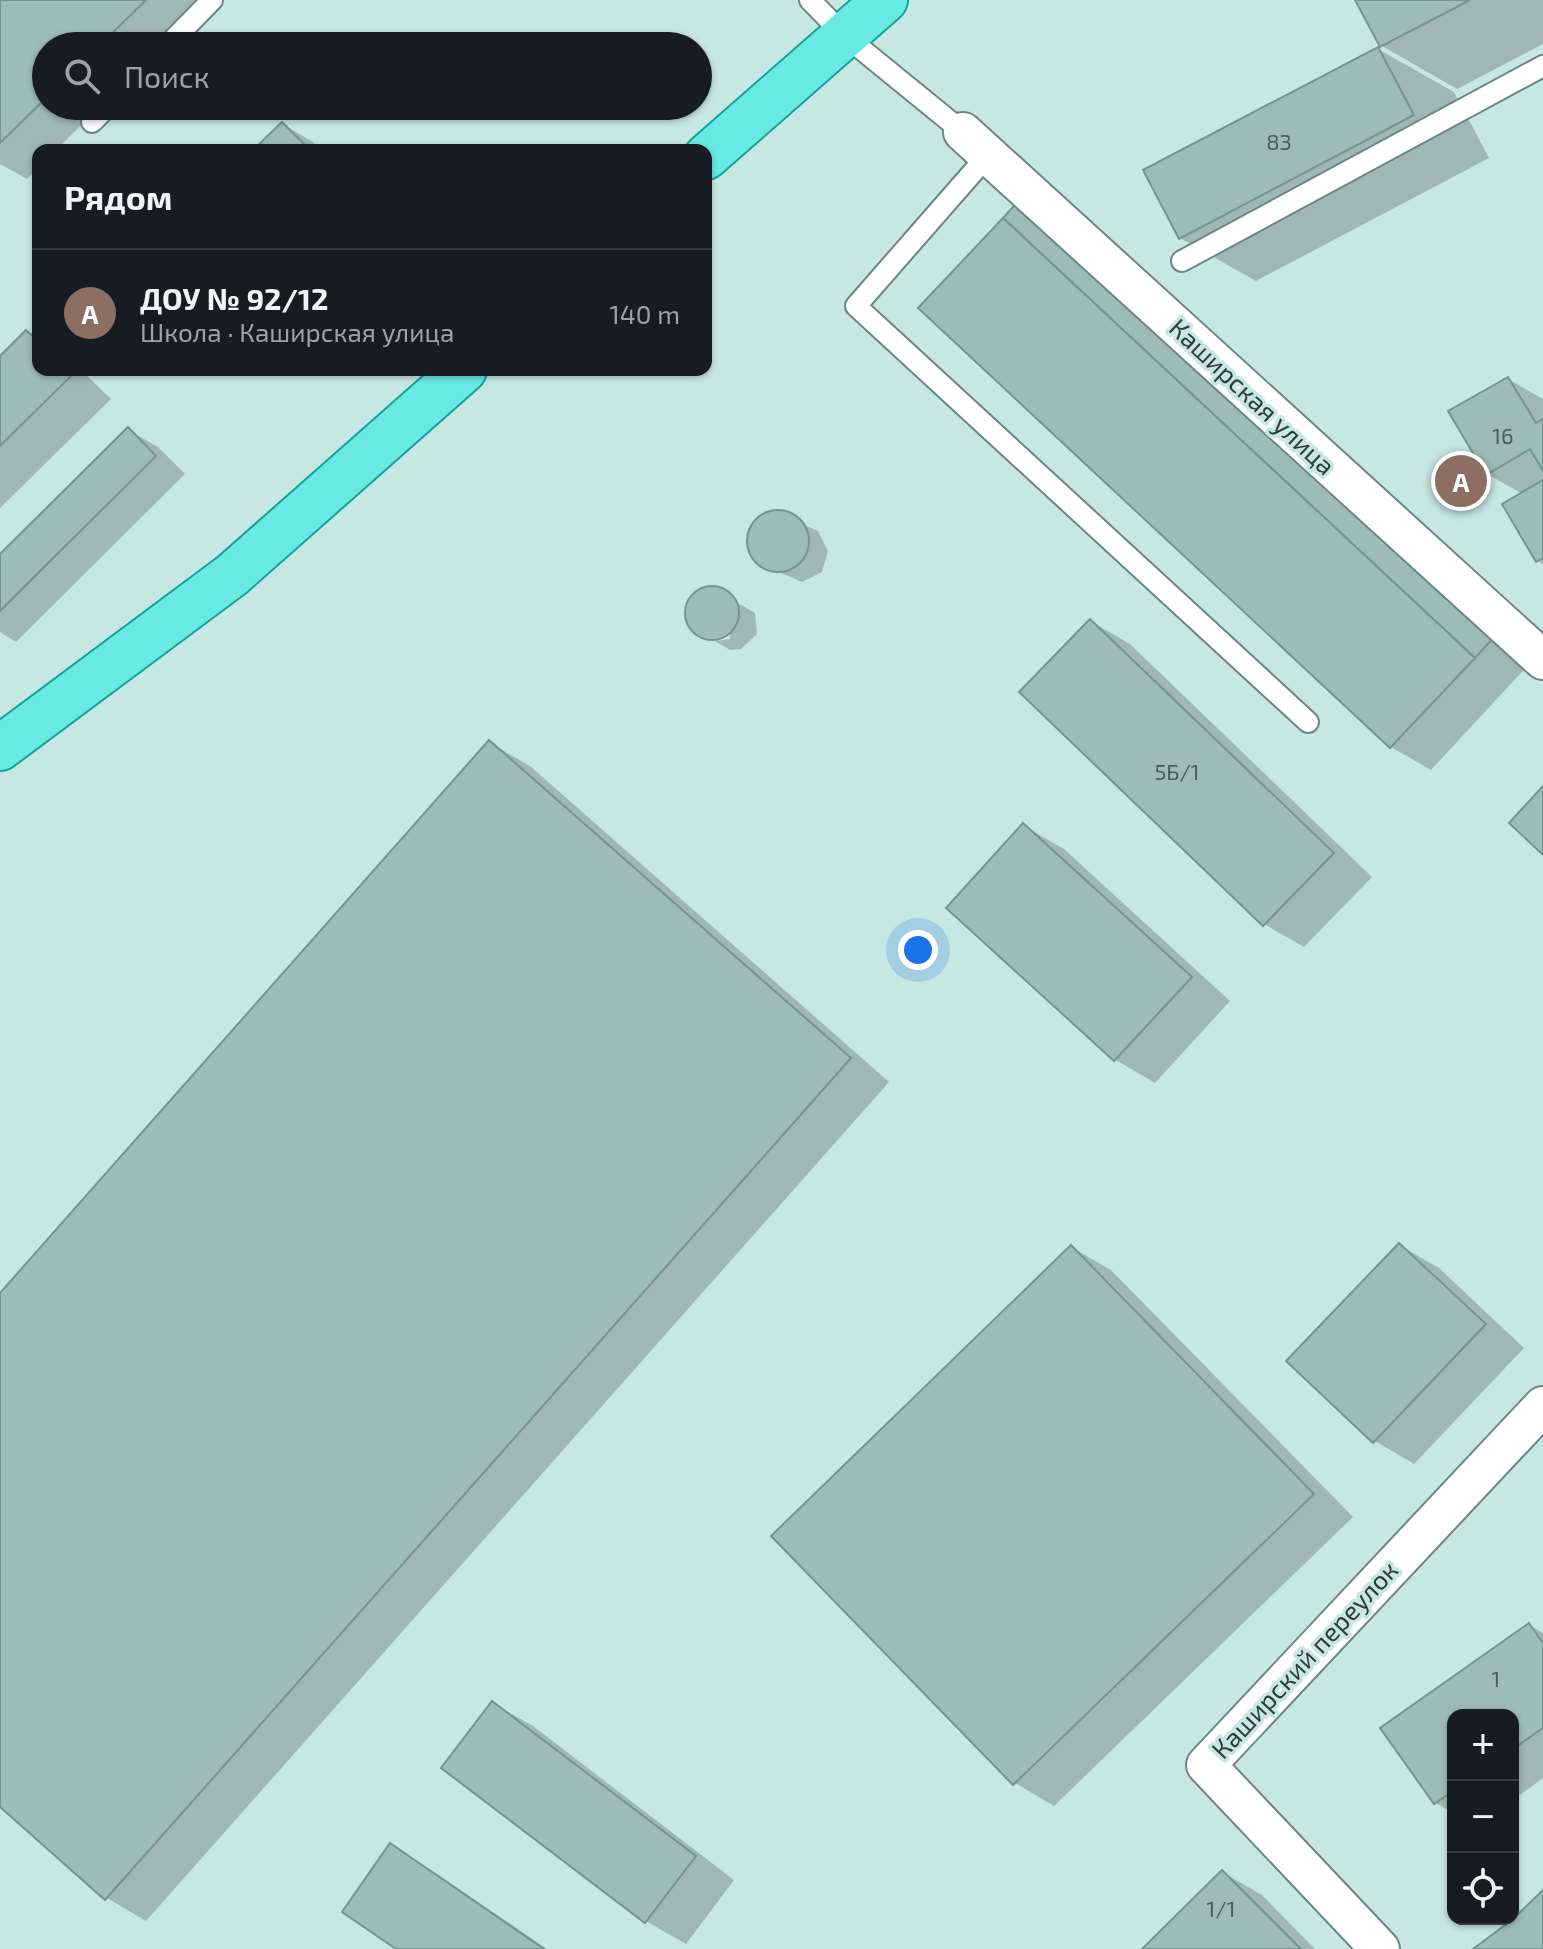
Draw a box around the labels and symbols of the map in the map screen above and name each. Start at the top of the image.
house number: 83 [1266,128,1292,154]
street label: Каширская улица [1163,311,1342,481]
house number: 16 [1492,422,1514,448]
pin: A [1435,451,1487,511]
house number: 5Б/1 [1154,758,1200,784]
your location [898,930,938,970]
street label: Каширский переулок [1204,1554,1404,1765]
house number: 1 [1492,1665,1500,1691]
house number: 1/1 [1207,1895,1235,1921]

